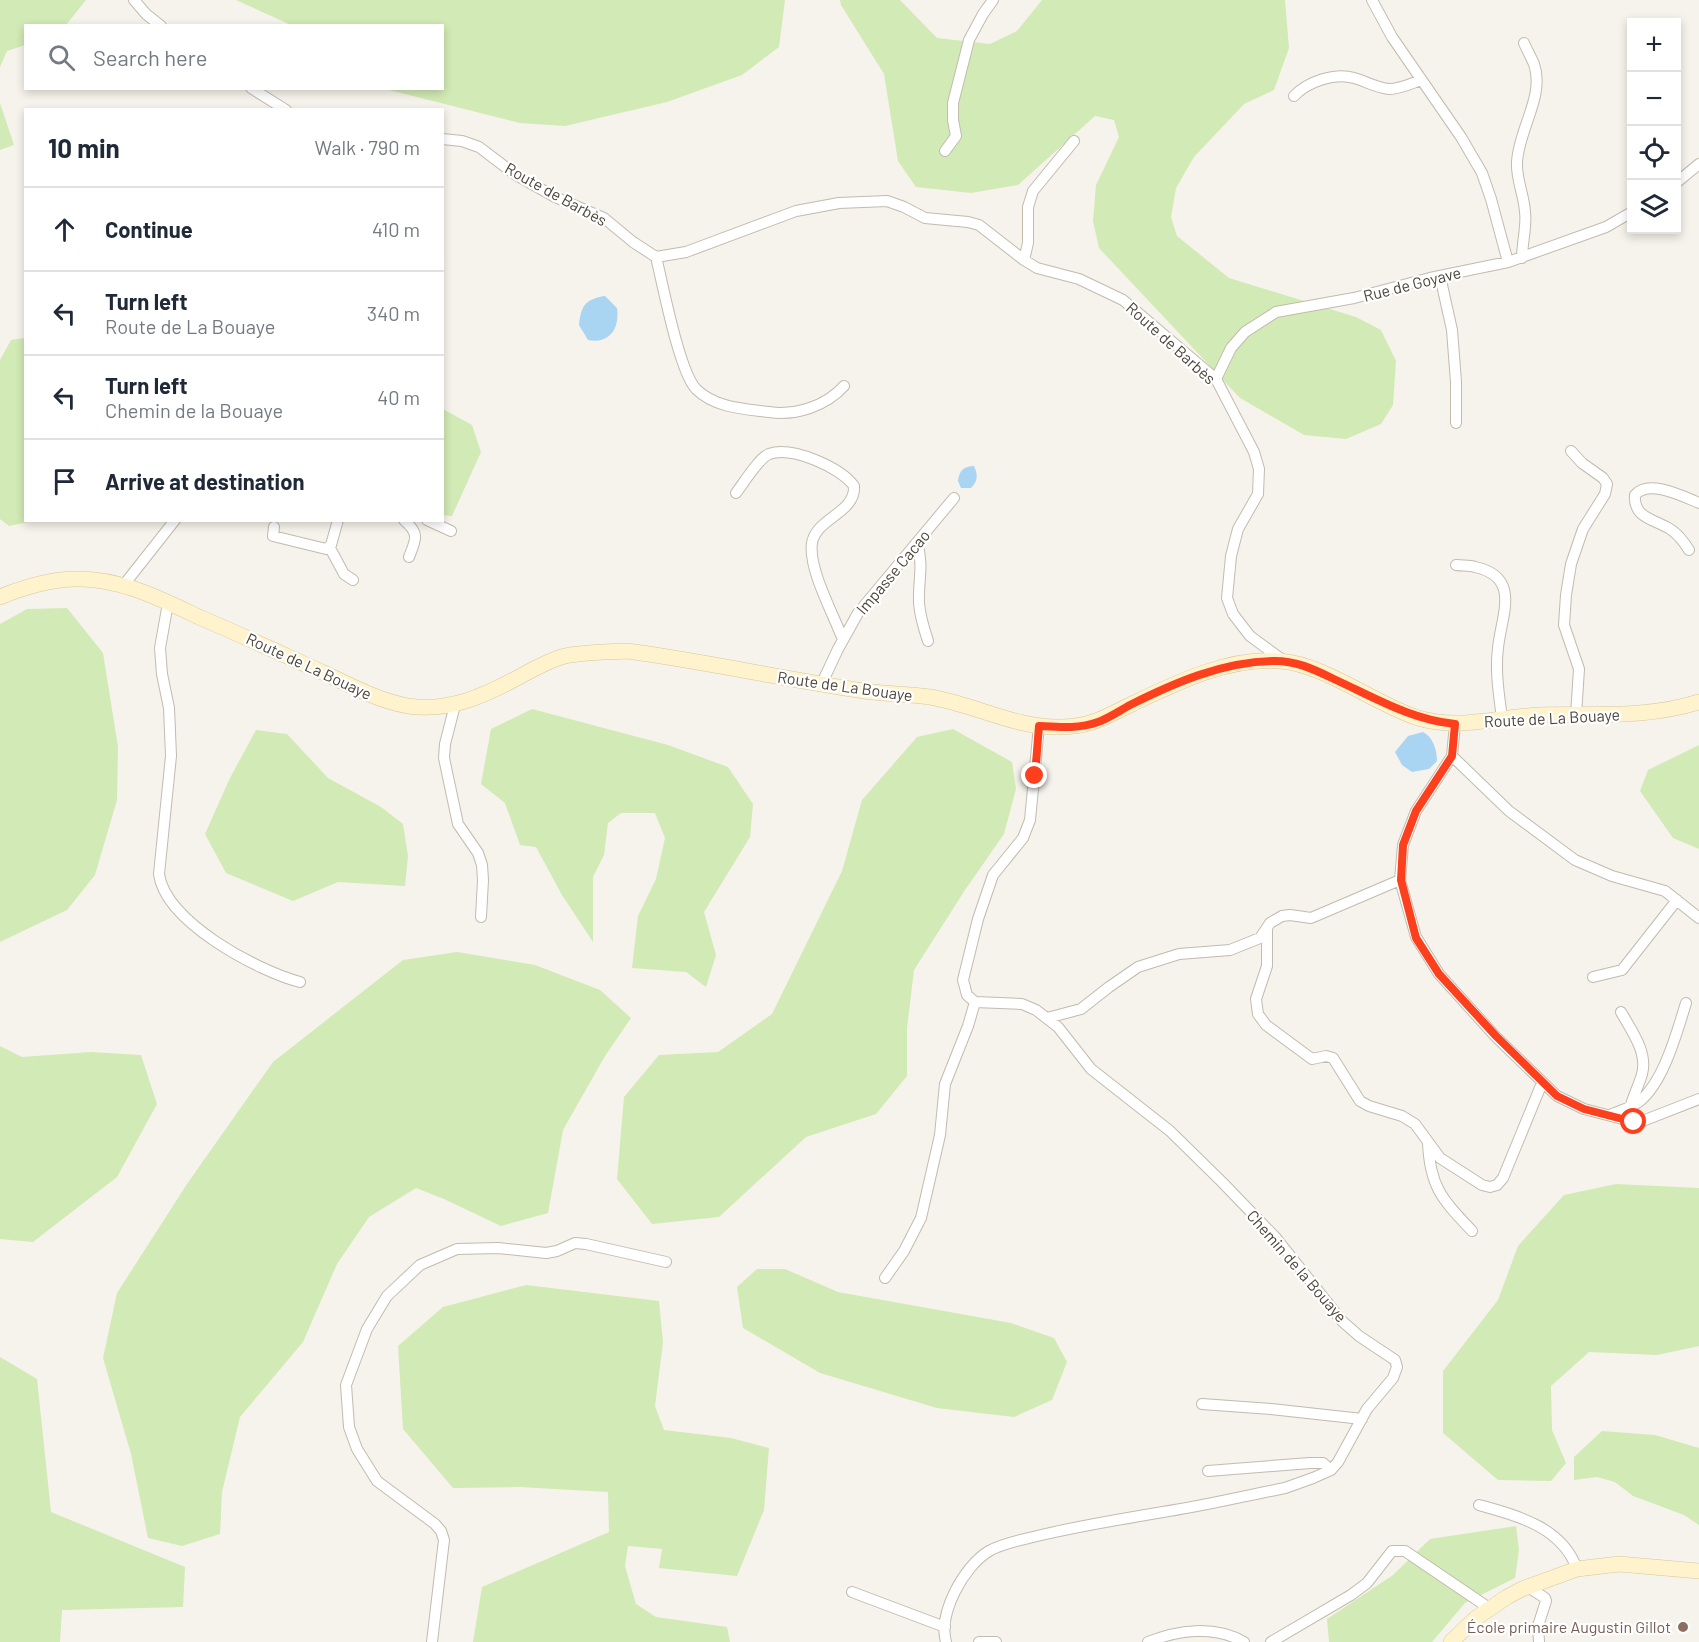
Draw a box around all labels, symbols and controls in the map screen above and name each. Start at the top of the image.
map controls [1627,18,1681,234]
button: + [1627,18,1681,72]
search box [24,24,444,90]
icon: search [45,41,78,74]
text: Search here [93,44,207,70]
button: − [1627,72,1681,126]
button: locate [1627,126,1681,180]
text: 10 min [48,132,120,163]
text: Walk · 790 m [315,135,420,159]
street label: Route de Barbès [502,158,610,229]
button: layers [1627,180,1681,234]
icon: ahead [48,213,81,246]
text: Continue [105,216,193,242]
text: 410 m [372,217,420,241]
street label: Rue de Goyave [1361,262,1463,305]
text: Turn left [105,288,188,314]
icon: left [48,297,81,330]
street label: Route de Barbès [1123,298,1220,388]
text: 340 m [367,301,420,325]
text: Route de La Bouaye [105,314,275,338]
text: Turn left [105,372,188,398]
icon: left [48,381,81,414]
text: 40 m [377,385,420,409]
text: Chemin de la Bouaye [105,398,283,422]
icon: arrive [48,465,81,498]
text: Arrive at destination [105,468,304,494]
street label: Impasse Cacao [852,526,933,618]
street label: Route de La Bouaye [243,628,375,703]
street label: Route de La Bouaye [776,667,914,704]
street label: Route de La Bouaye [1483,704,1621,731]
route end [1021,762,1047,788]
route start [1620,1108,1646,1134]
street label: Chemin de la Bouaye [1243,1206,1351,1326]
place label: École primaire Augustin Gillot [1467,1617,1671,1636]
marker: École primaire Augustin Gillot [1676,1620,1690,1634]

